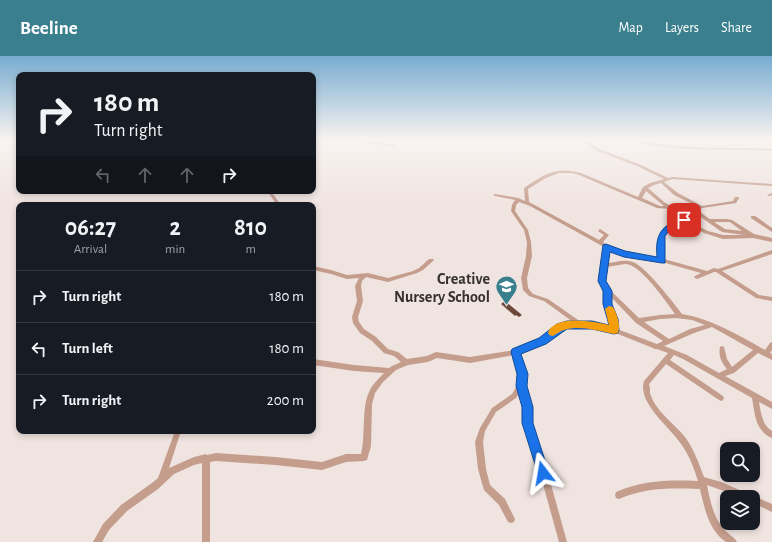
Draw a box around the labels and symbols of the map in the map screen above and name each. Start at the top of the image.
pin [667,203,701,237]
place label: Creative Nursery School [394,271,490,306]
school or university icon: Creative Nursery School [493,274,519,307]
position arrow [522,452,564,494]

